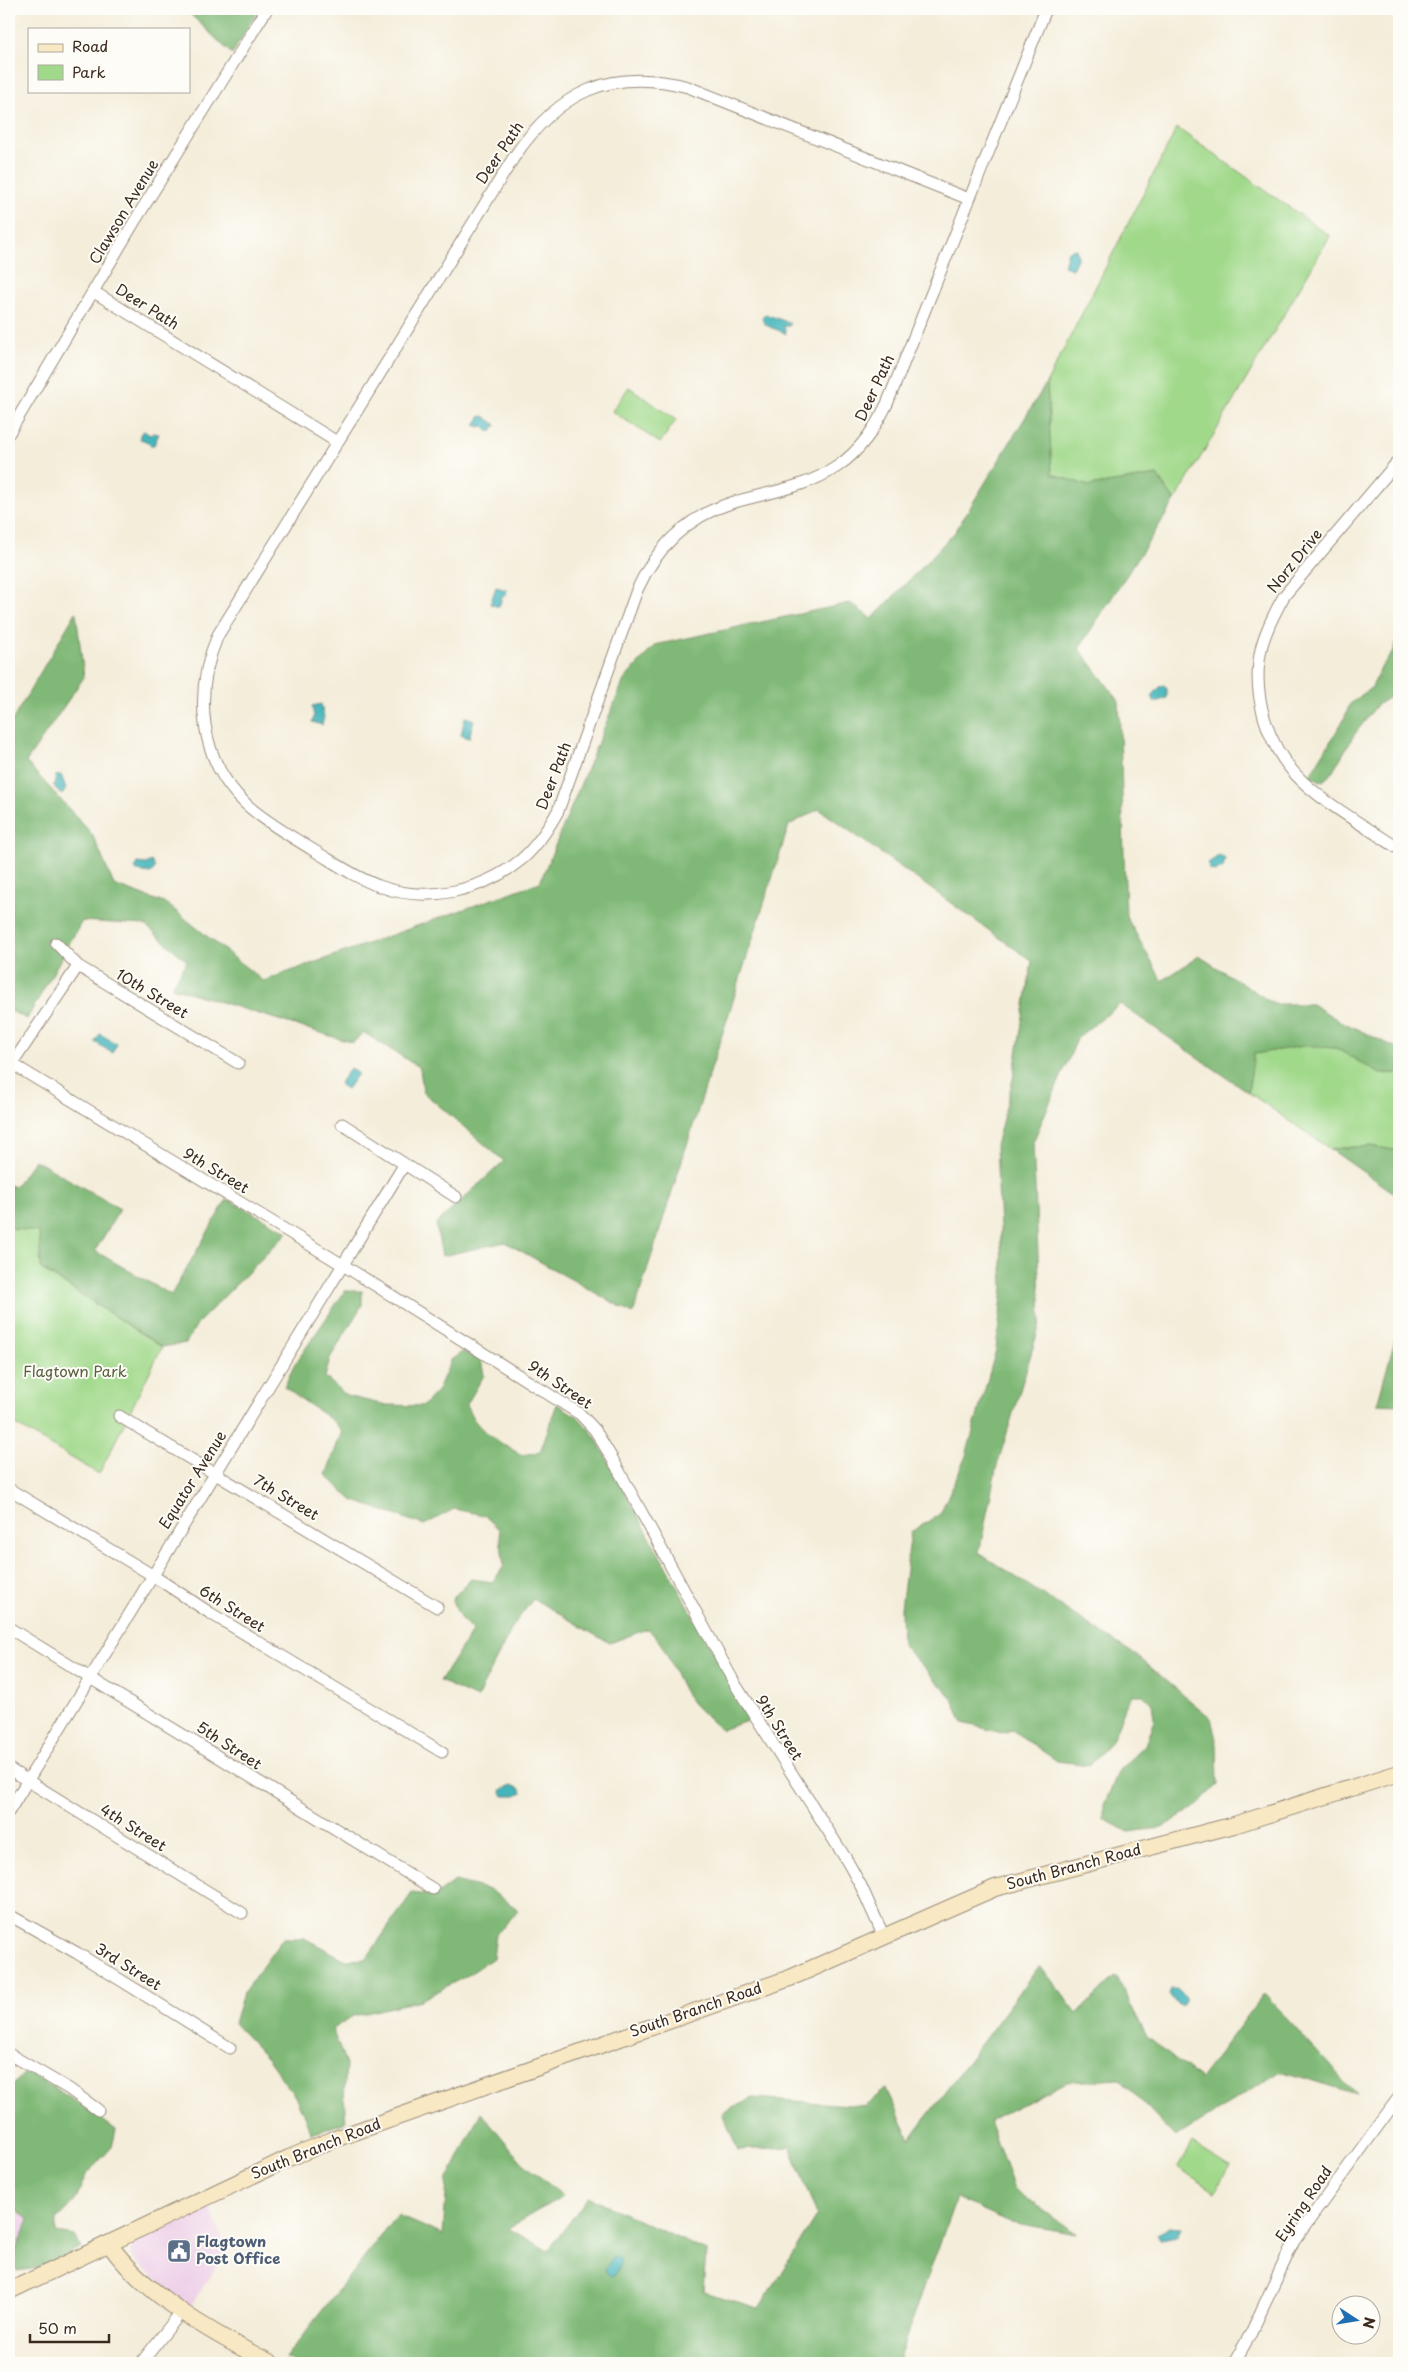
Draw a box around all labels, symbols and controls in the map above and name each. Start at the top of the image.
legend [28,28,190,92]
text: Road [72,34,108,57]
text: Park [72,60,106,83]
street label: Deer Path [469,116,528,188]
street label: Clawson Avenue [82,154,163,268]
street label: Deer Path [111,277,184,334]
street label: Deer Path [848,350,899,425]
street label: Norz Drive [1261,523,1327,597]
street label: Deer Path [529,738,576,813]
street label: 10th Street [112,962,193,1023]
street label: 9th Street [179,1141,254,1198]
street label: 9th Street [524,1354,598,1414]
park label: Flagtown Park [23,1359,127,1382]
street label: Equator Avenue [152,1426,231,1533]
street label: 7th Street [250,1468,324,1525]
street label: 6th Street [195,1578,270,1637]
street label: 9th Street [751,1690,809,1764]
street label: 5th Street [193,1715,267,1775]
street label: 4th Street [96,1797,171,1856]
street label: South Branch Road [1004,1837,1144,1895]
street label: 3rd Street [91,1936,167,1995]
street label: South Branch Road [626,1975,765,2042]
street label: South Branch Road [247,2111,384,2184]
street label: Eyring Road [1269,2161,1337,2246]
place label: Flagtown Post Office [196,2229,280,2269]
public building icon: Flagtown Post Office [166,2238,192,2264]
north arrow [1330,2294,1380,2344]
scale bar [30,2312,109,2344]
text: N [1358,2315,1381,2330]
text: 50 m [38,2316,77,2339]

